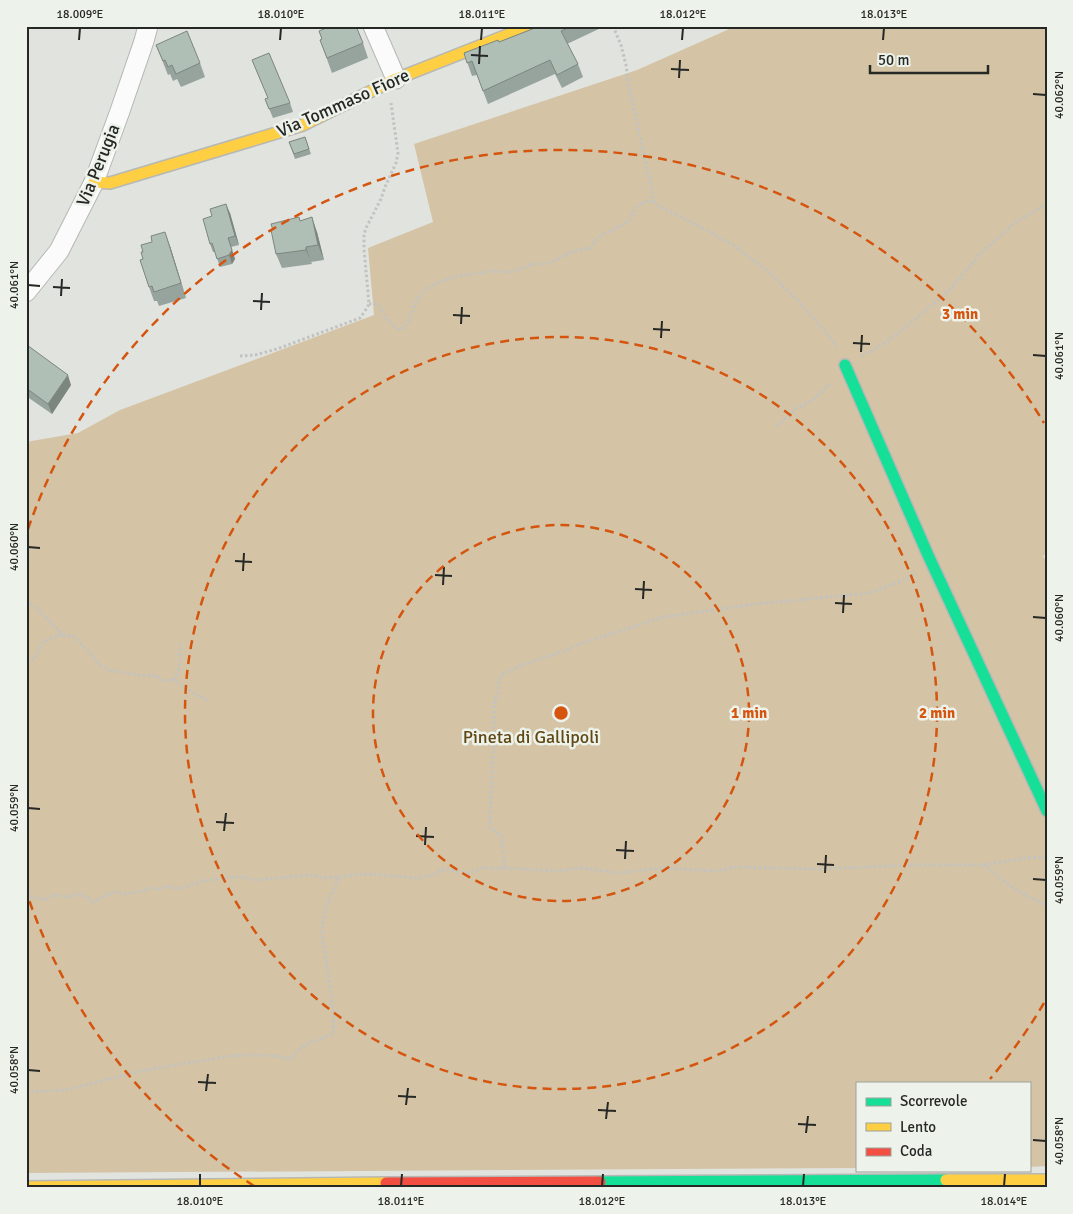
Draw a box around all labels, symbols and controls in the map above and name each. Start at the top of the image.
text: 18.009°E [57,7,104,22]
text: 18.010°E [258,7,305,22]
text: 18.011°E [459,7,506,22]
text: 18.012°E [660,7,707,22]
text: 18.013°E [861,7,908,22]
scale bar [870,42,988,74]
text: 50 m [878,51,909,69]
street label: Via Tommaso Fiore [273,64,413,142]
text: 40.062°N [1052,71,1067,119]
street label: Via Perugia [72,121,124,209]
text: 40.061°N [7,261,22,309]
text: 3 min [942,305,978,323]
text: 40.061°N [1052,332,1067,380]
text: 40.060°N [7,523,22,571]
text: 40.060°N [1052,594,1067,642]
centre of rings [552,704,570,722]
text: 1 min [731,704,767,722]
text: 2 min [919,704,955,722]
park label: Pineta di Gallipoli [463,726,599,748]
text: 40.059°N [7,784,22,832]
text: 40.059°N [1052,856,1067,904]
text: 40.058°N [7,1046,22,1094]
legend [856,1082,1030,1172]
text: Scorrevole [900,1092,967,1110]
text: 40.058°N [1052,1117,1067,1165]
text: Lento [900,1118,936,1136]
text: Coda [900,1142,932,1160]
text: 18.010°E [177,1194,224,1209]
text: 18.011°E [378,1194,425,1209]
text: 18.012°E [579,1194,626,1209]
text: 18.013°E [780,1194,827,1209]
text: 18.014°E [981,1194,1028,1209]

